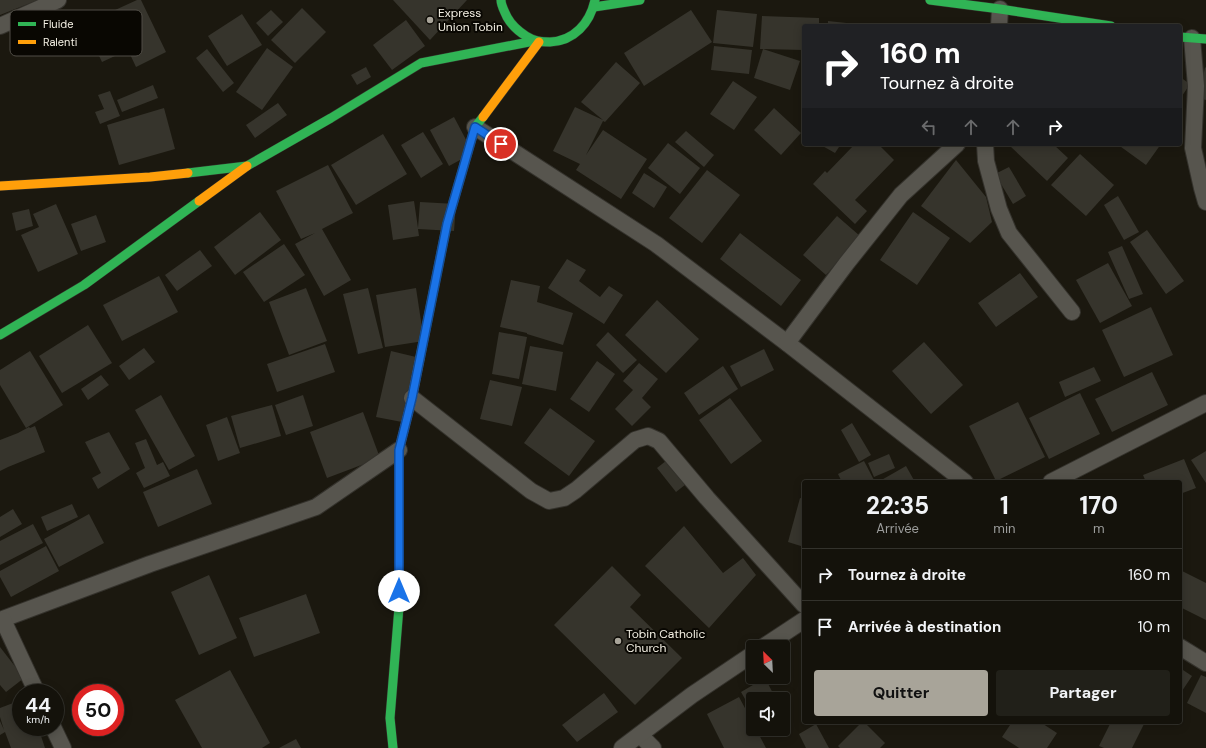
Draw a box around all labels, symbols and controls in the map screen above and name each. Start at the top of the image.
place label: Express Union Tobin [438,5,503,35]
legend [10,10,142,56]
marker: Express Union Tobin [425,15,435,25]
text: Fluide [43,17,73,31]
text: Ralenti [43,35,77,49]
text: 160 m [880,35,961,72]
icon: right [814,40,866,92]
text: Tournez à droite [880,71,1014,95]
icon: left [918,116,940,138]
icon: ahead [960,116,982,138]
icon: ahead [1002,116,1024,138]
icon: right [1044,116,1066,138]
pin [484,127,518,161]
icon: arrive [490,133,512,155]
text: 22:35 [866,490,929,521]
text: 1 [1000,490,1009,521]
text: 170 [1080,490,1118,521]
text: Arrivée [876,520,919,537]
text: min [993,520,1015,537]
text: m [1093,520,1105,537]
icon: right [814,564,836,586]
text: Tournez à droite [848,565,966,585]
text: 160 m [1128,565,1170,585]
position arrow [378,570,420,612]
icon: arrive [814,616,836,638]
text: Arrivée à destination [848,617,1001,637]
text: 10 m [1138,617,1170,637]
place label: Tobin Catholic Church [626,626,705,656]
marker: Tobin Catholic Church [613,636,623,646]
north arrow [746,640,790,684]
map controls [746,640,790,736]
button: Quitter [814,670,988,716]
button: Partager [996,670,1170,716]
speed limit sign: 50 [72,684,124,736]
text: 44 [25,692,51,718]
button: sound [746,692,790,736]
text: km/h [26,713,50,726]

